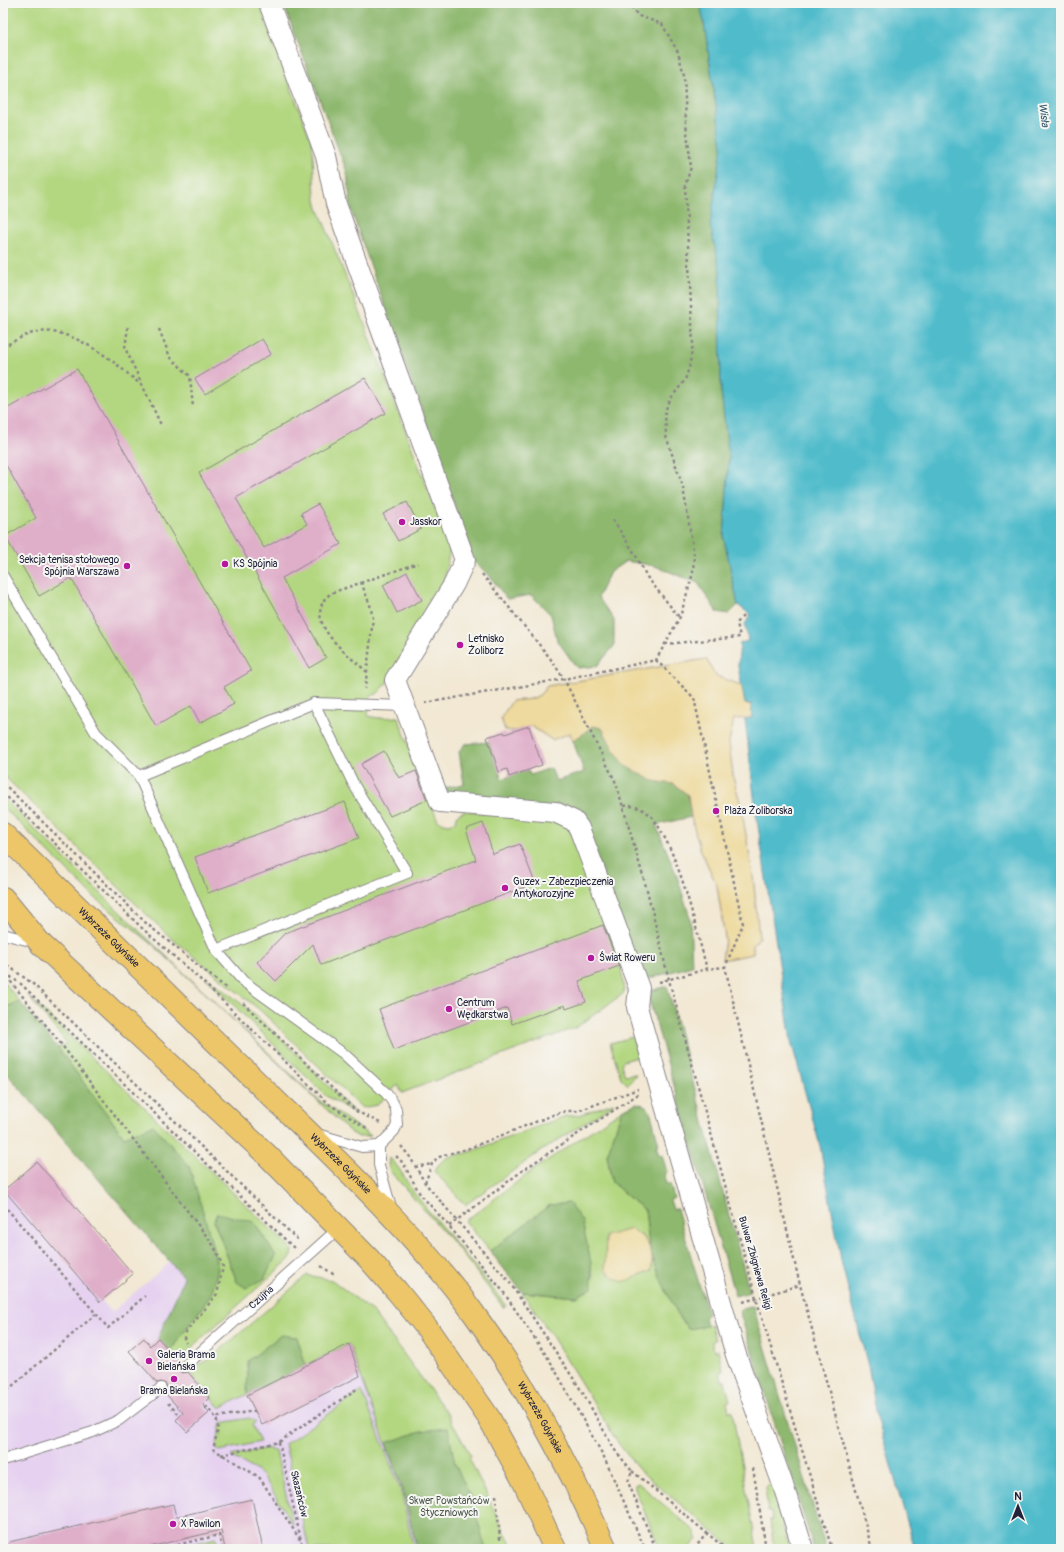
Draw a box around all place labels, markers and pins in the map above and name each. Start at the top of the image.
place label: Jasskor [410,516,442,528]
marker: Jasskor [397,517,407,527]
place label: Sekcja tenisa stołowego Spójnia Warszawa [19,554,120,578]
place label: KS Spójnia [233,558,278,570]
marker: KS Spójnia [220,559,230,569]
marker: Sekcja tenisa stołowego Spójnia Warszawa [122,561,132,571]
place label: Letnisko Żoliborz [468,633,505,657]
marker: Letnisko Żoliborz [455,640,465,650]
place label: Plaża Żoliborska [724,805,793,817]
marker: Plaża Żoliborska [711,806,721,816]
place label: Guzex - Zabezpieczenia Antykorozyjne [513,876,614,900]
marker: Guzex - Zabezpieczenia Antykorozyjne [500,883,510,893]
place label: Świat Roweru [599,951,655,964]
marker: Świat Roweru [586,953,596,963]
place label: Centrum Wędkarstwa [457,997,508,1021]
marker: Centrum Wędkarstwa [444,1004,454,1014]
place label: Galeria Brama Bielańska [157,1349,216,1373]
marker: Galeria Brama Bielańska [144,1356,154,1366]
marker: Brama Bielańska [169,1374,179,1384]
place label: Brama Bielańska [140,1385,208,1397]
place label: X Pawilon [181,1518,221,1530]
marker: X Pawilon [168,1519,178,1529]

